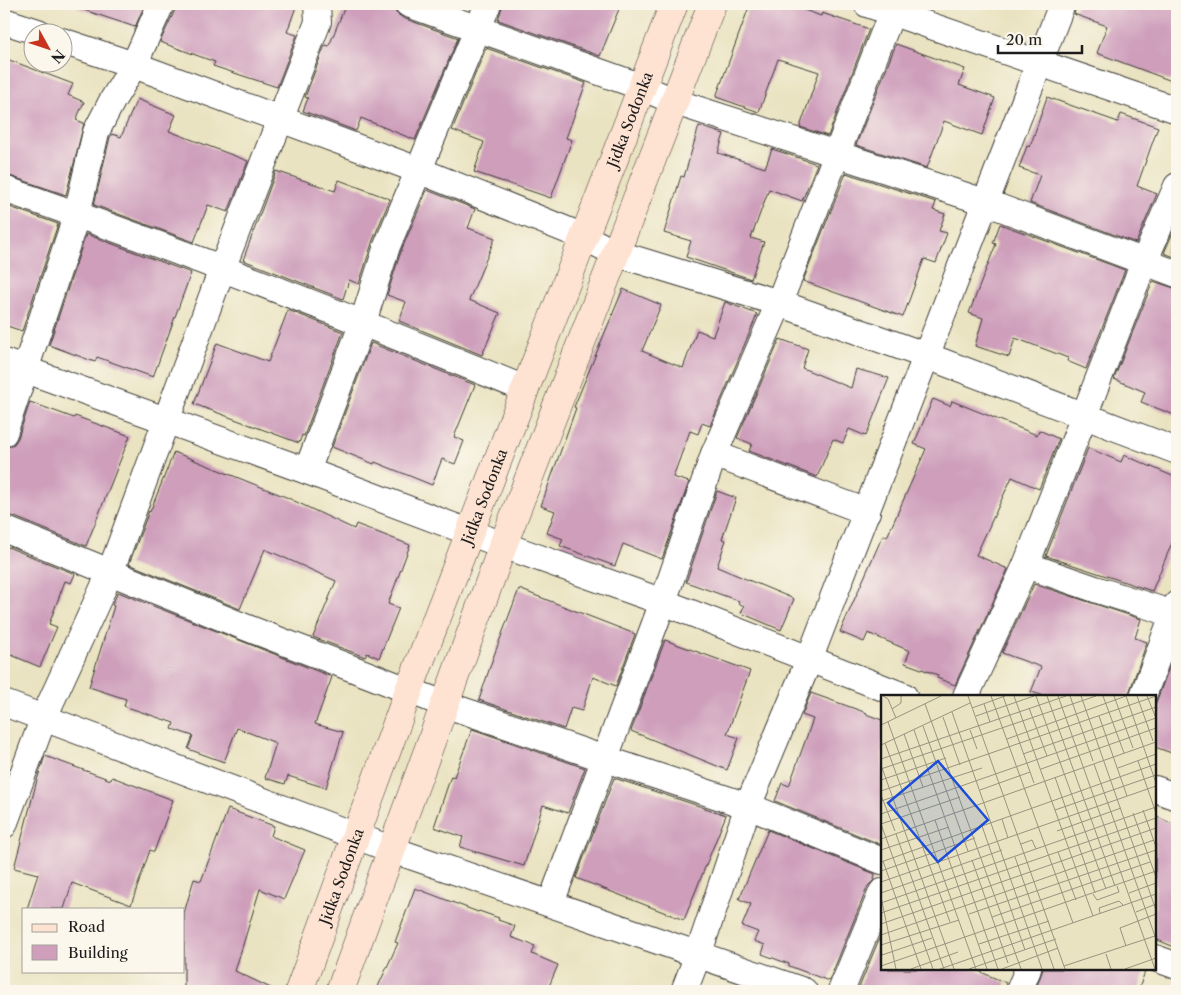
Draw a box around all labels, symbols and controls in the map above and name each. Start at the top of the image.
north arrow [22,22,72,72]
scale bar [998,22,1082,54]
text: 20 m [1006,30,1042,49]
text: N [47,46,69,67]
street label: Jidka Sodonka [602,69,657,172]
street label: Jidka Sodonka [456,446,511,549]
inset map [881,695,1156,970]
street label: Jidka Sodonka [314,825,367,929]
legend [22,908,185,972]
text: Road [68,917,105,936]
text: Building [68,943,128,962]

